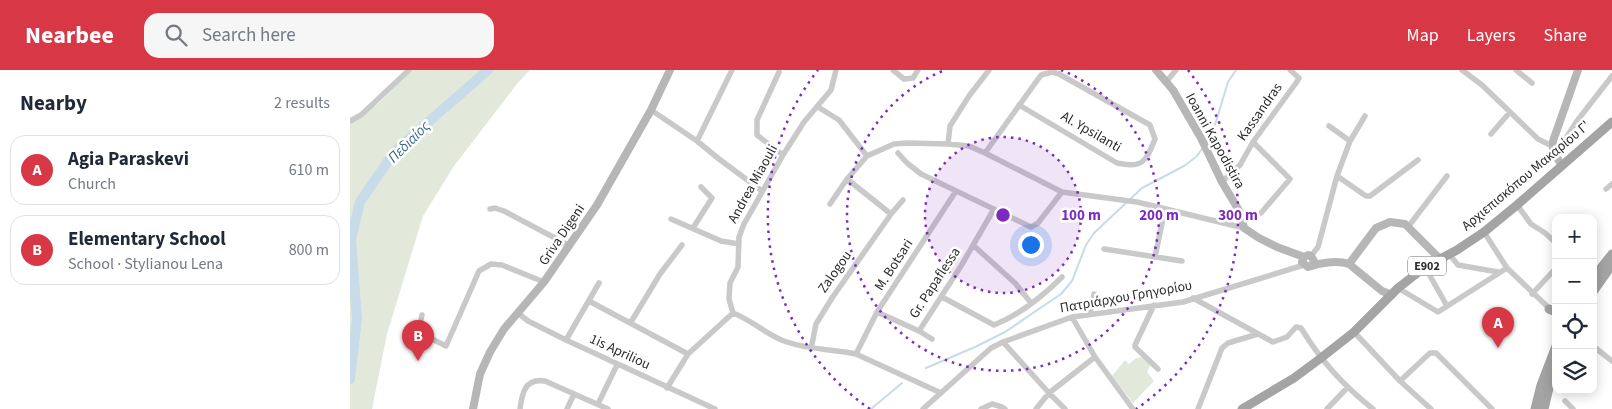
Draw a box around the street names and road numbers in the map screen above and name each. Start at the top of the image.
street label: Kassandras [1233,79,1287,145]
street label: Ioanni Kapodistira [1180,89,1250,193]
street label: Al. Ypsilanti [1057,107,1125,157]
street label: Αρχιεπισκόπου Μακαρίου Γ' [1457,116,1595,236]
street label: Andrea Miaouli [723,141,783,227]
street label: Griva Digeni [534,200,590,270]
street label: M. Botsari [870,235,918,295]
street label: Gr. Papaflessa [904,243,966,323]
street label: Zalogou [813,247,857,297]
road number: E902 [1408,257,1446,276]
street label: Πατριάρχου Γρηγορίου [1058,276,1194,318]
street label: 1is Apriliou [586,329,654,375]

